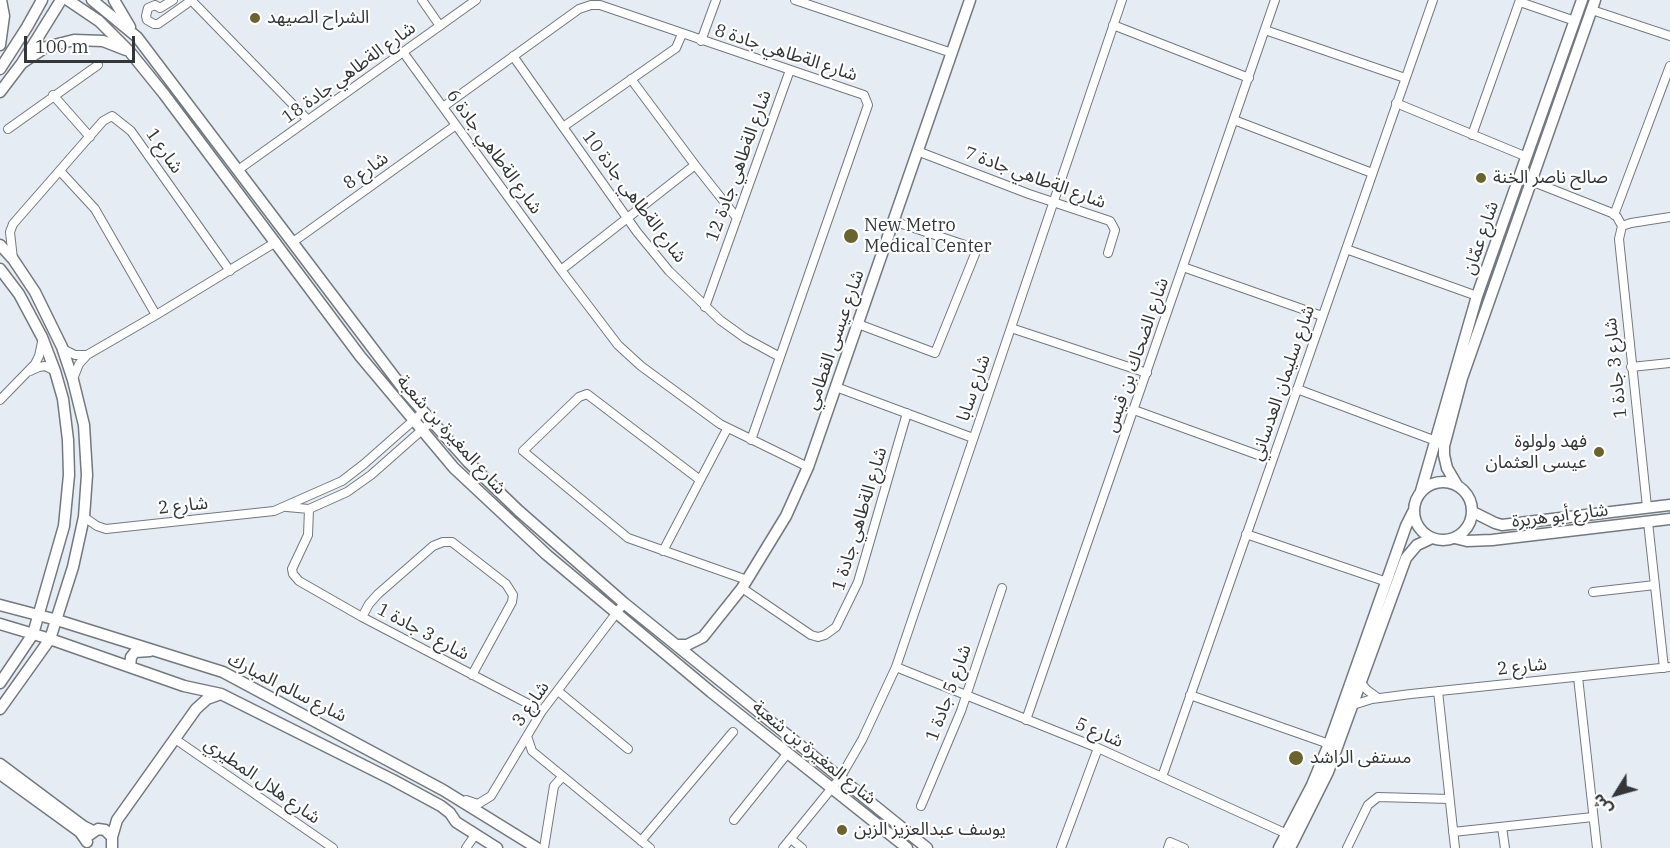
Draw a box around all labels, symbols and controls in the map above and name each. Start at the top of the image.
place label: الشراح الصيهد [267,7,369,29]
marker: الشراح الصيهد [248,11,262,25]
street label: شارع الةطاهي جادة 18 [278,17,420,129]
street label: شارع الةطاهي جادة 8 [712,20,860,86]
scale bar [27,24,138,62]
text: 100 m [35,35,89,58]
street label: شارع الةطاهي جادة 6 [442,85,546,219]
street label: شارع الةطاهي جادة 12 [702,87,776,245]
street label: شارع 1 [141,124,187,178]
street label: شارع الةطاهي جادة 10 [577,127,691,267]
street label: شارع الةطاهي جادة 7 [961,142,1109,214]
street label: شارع 8 [339,148,393,194]
place label: صالح ناصر الخنة [1493,167,1608,189]
marker: صالح ناصر الخنة [1474,171,1488,185]
street label: شارع عمّان [1458,198,1504,278]
place label: New Metro Medical Center [864,215,991,258]
marker: New Metro Medical Center [842,227,860,245]
street label: شارع عيسى القطامي [801,267,869,413]
street label: شارع الضحاك بن قيس [1100,275,1174,435]
street label: شارع سليمان العدساني [1246,302,1320,464]
street label: شارع 3 جادة 1 [1600,317,1632,419]
street label: شارع سابا [953,352,995,424]
street label: شارع المغيرة بن شعبة [392,371,510,499]
place label: فهد ولولوة عيسى العثمان [1485,431,1587,474]
street label: شارع الةطاهي جادة 1 [828,445,892,593]
marker: فهد ولولوة عيسى العثمان [1592,445,1606,459]
street label: شارع 2 [157,493,209,519]
street label: شارع أبو هريرة [1511,499,1609,533]
street label: شارع 3 جادة 1 [373,599,473,665]
street label: شارع 5 جادة 1 [922,642,976,744]
street label: شارع سالم المبارك [224,649,350,727]
street label: شارع 2 [1496,654,1548,680]
street label: شارع 3 [508,677,554,731]
street label: شارع المغيرة بن شعبة [748,696,880,810]
street label: شارع 5 [1072,713,1126,753]
street label: شارع هلال المطيري [200,733,324,829]
place label: مستفى الراشد [1310,747,1411,769]
marker: مستفى الراشد [1287,749,1305,767]
north arrow [1586,764,1646,824]
text: ش [1587,790,1616,820]
place label: يوسف عبدالعزيز الزبن [854,819,1006,841]
marker: يوسف عبدالعزيز الزبن [835,823,849,837]

